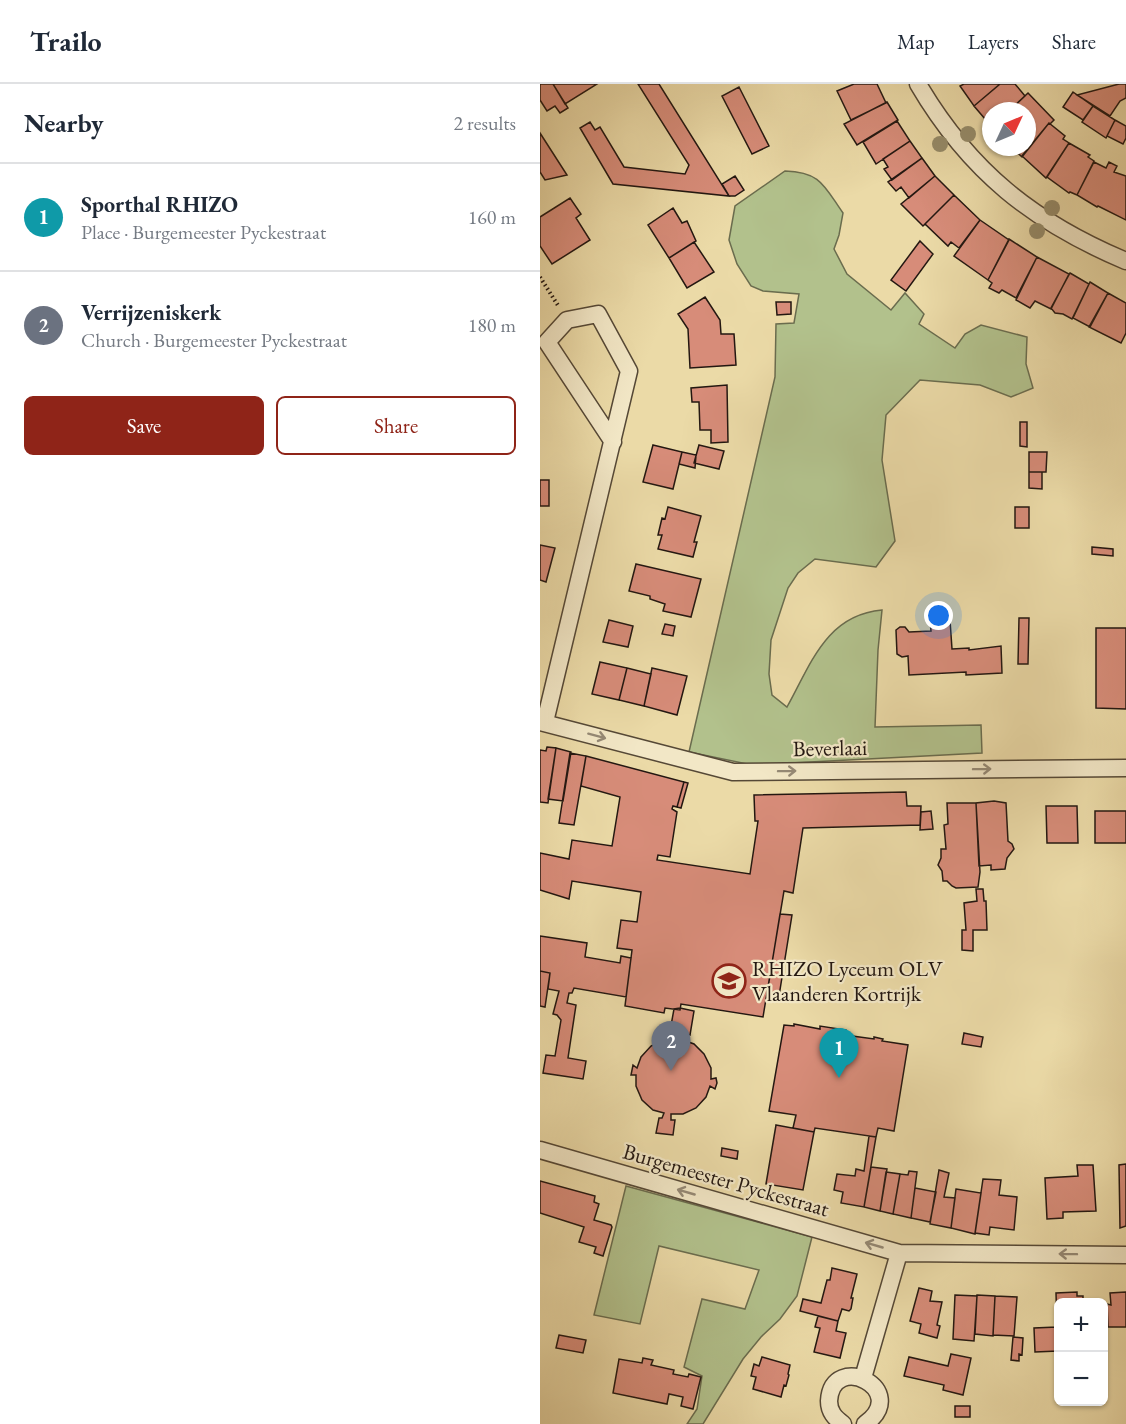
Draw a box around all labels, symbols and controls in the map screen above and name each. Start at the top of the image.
text: Trailo [30,23,102,59]
text: Map [897,28,935,55]
text: Layers [968,28,1019,55]
text: Share [1052,28,1096,55]
north arrow [982,102,1036,156]
text: Nearby [24,106,104,140]
text: 2 results [453,110,516,136]
text: Sporthal RHIZO [81,190,238,219]
text: 1 [38,204,49,230]
text: 160 m [468,204,516,230]
text: Place · Burgemeester Pyckestraat [81,219,326,245]
text: Verrijzeniskerk [81,298,221,327]
text: 2 [38,312,49,338]
text: 180 m [468,312,516,338]
text: Church · Burgemeester Pyckestraat [81,327,347,353]
button: Save [24,396,264,455]
button: Share [276,396,516,455]
your location [924,601,953,630]
one-way arrow [587,730,606,742]
street label: Beverlaai [792,733,868,763]
one-way arrow [972,763,992,775]
one-way arrow [777,765,797,777]
place label: RHIZO Lyceum OLV Vlaanderen Kortrijk [752,954,943,1008]
school or university icon: RHIZO Lyceum OLV Vlaanderen Kortrijk [711,963,747,999]
pin: 2 [652,1022,690,1071]
pin: 1 [820,1028,858,1078]
street label: Burgemeester Pyckestraat [619,1137,833,1223]
one-way arrow [677,1186,696,1197]
one-way arrow [864,1239,883,1251]
one-way arrow [1058,1248,1078,1260]
map controls [1054,1298,1108,1406]
button: + [1054,1298,1108,1352]
button: − [1054,1352,1108,1406]

